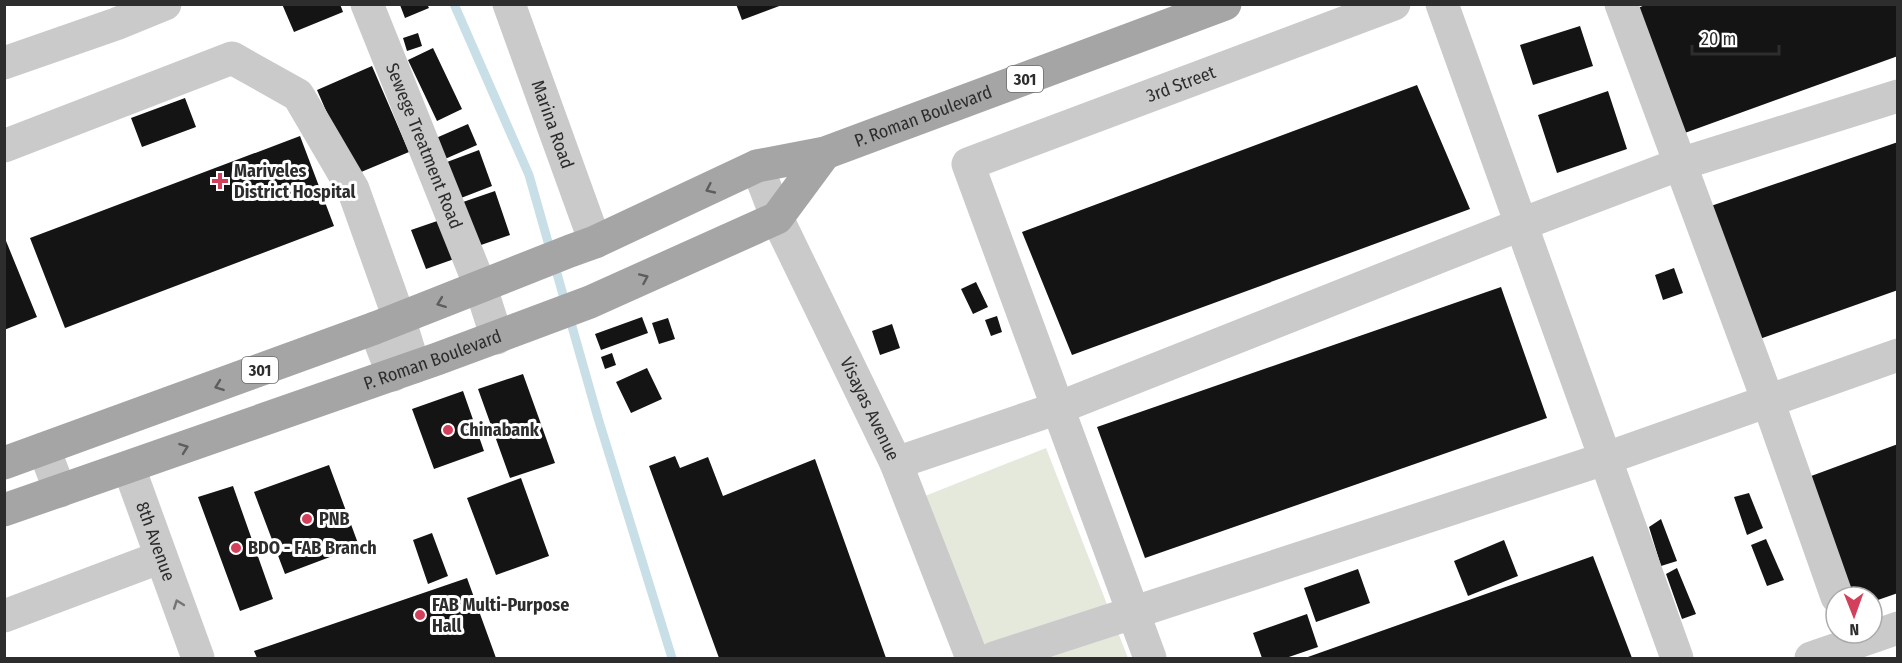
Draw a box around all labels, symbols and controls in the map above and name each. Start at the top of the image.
scale bar [1692,18,1779,56]
text: 20 m [1701,28,1736,50]
street label: Sewege Treatment Road [381,60,467,232]
street label: 3rd Street [1143,61,1219,107]
road number: 301 [1007,66,1043,92]
street label: Marina Road [526,77,579,172]
street label: P. Roman Boulevard [851,81,995,152]
place label: Mariveles District Hospital [234,160,355,203]
marker: Mariveles District Hospital [211,172,229,190]
one-way arrow [705,181,716,193]
one-way arrow [637,273,648,285]
one-way arrow [436,295,446,308]
street label: P. Roman Boulevard [361,325,505,395]
street label: Visayas Avenue [835,354,904,464]
road number: 301 [242,357,278,383]
one-way arrow [214,378,224,391]
place label: Chinabank [460,419,540,441]
marker: Chinabank [441,423,455,437]
one-way arrow [178,443,189,456]
street label: 8th Avenue [131,499,180,584]
place label: PNB [319,508,350,530]
marker: PNB [300,512,314,526]
place label: BDO - FAB Branch [248,537,377,559]
marker: BDO - FAB Branch [229,541,243,555]
north arrow [1824,585,1884,645]
place label: FAB Multi-Purpose Hall [432,594,569,637]
one-way arrow [173,599,186,609]
marker: FAB Multi-Purpose Hall [413,608,427,622]
text: N [1849,620,1859,639]

